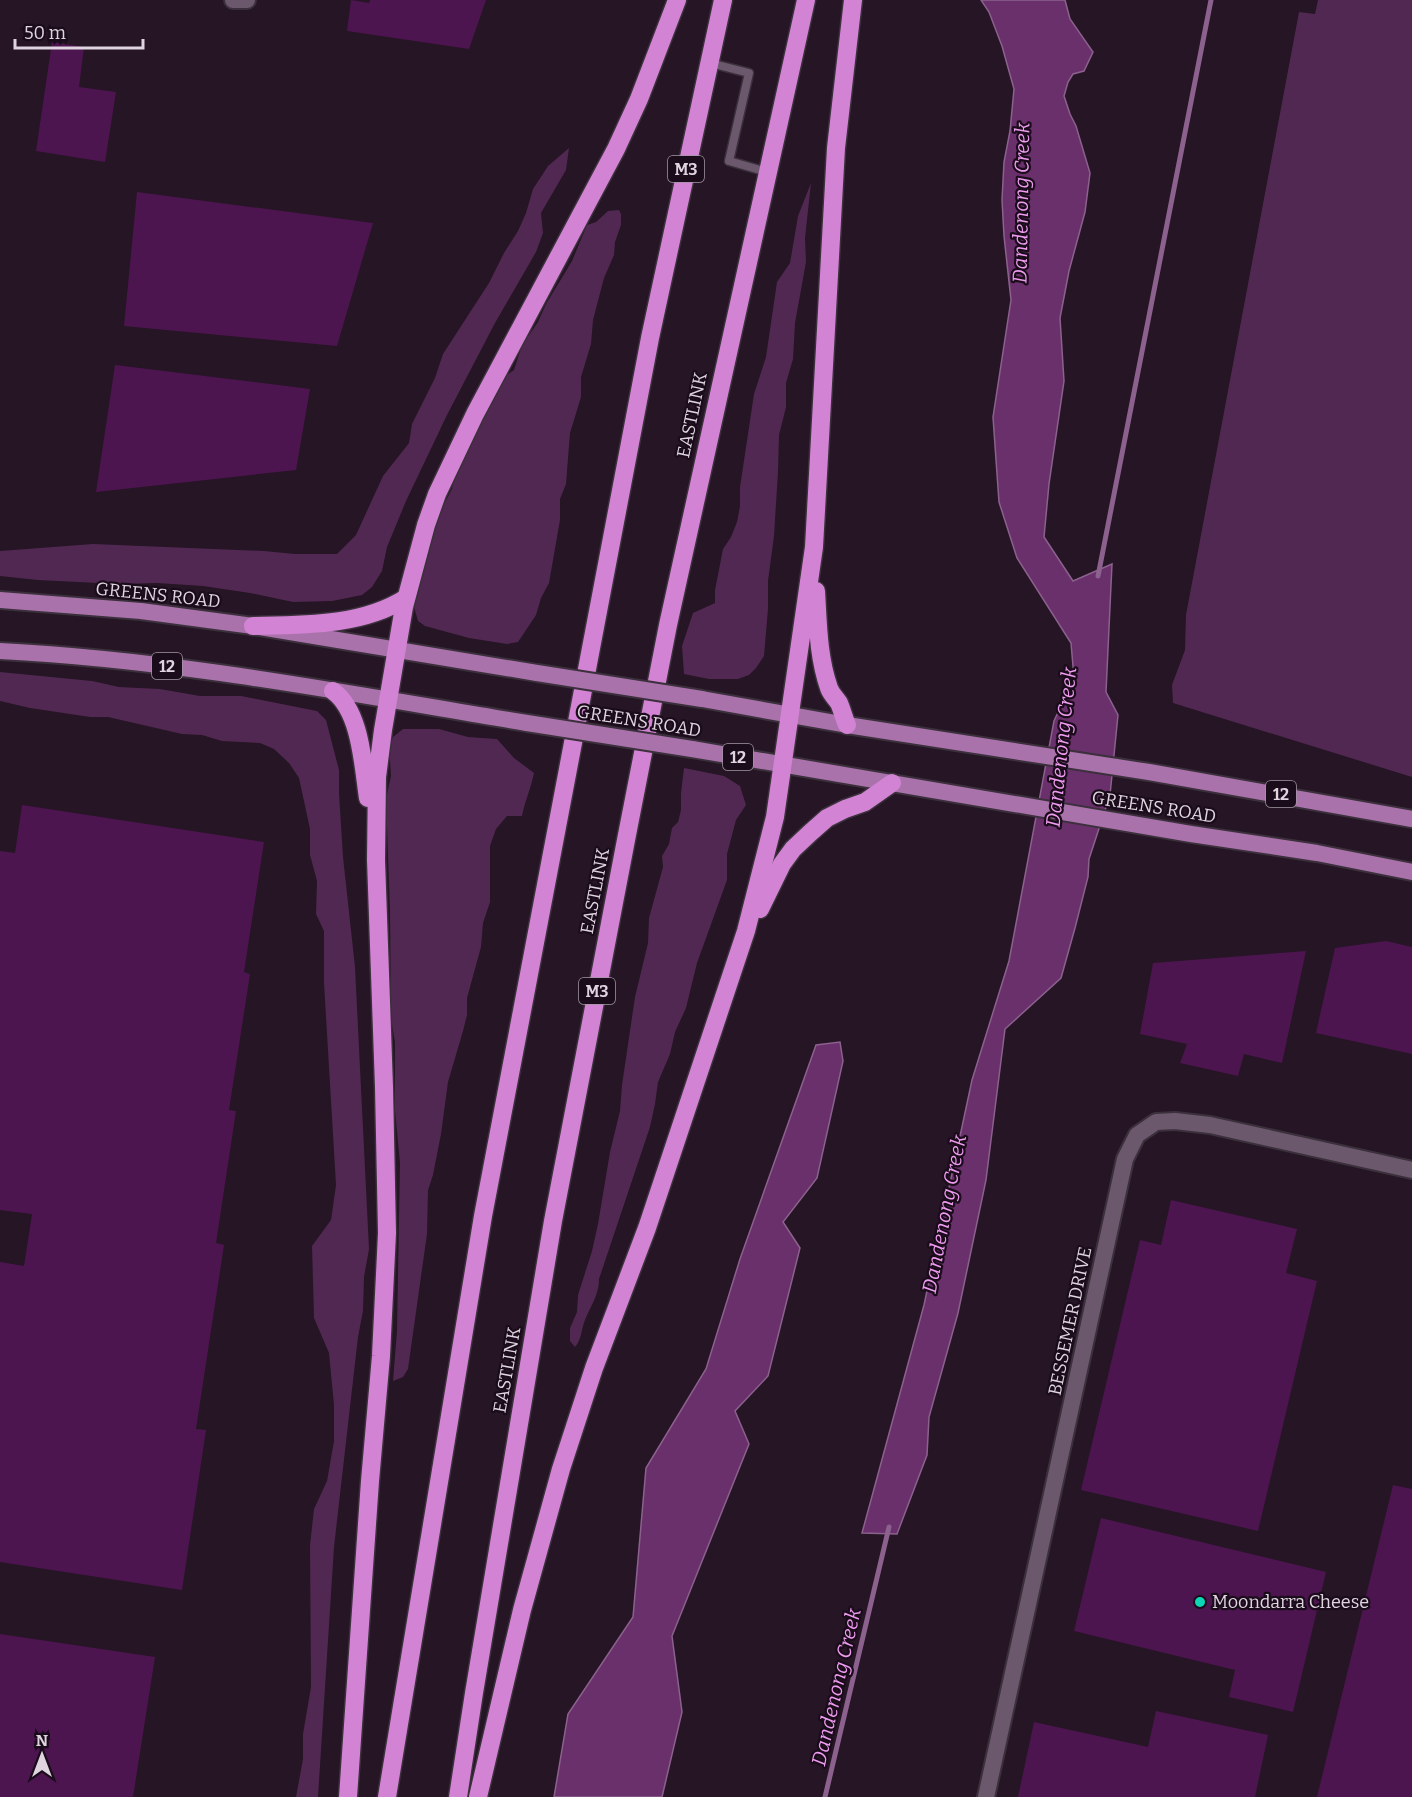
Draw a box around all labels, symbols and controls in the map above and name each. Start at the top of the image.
scale bar [15,12,142,50]
text: 50 m [24,22,66,44]
water label: Dandenong Creek [1008,122,1034,284]
road number: M3 [668,156,704,182]
street label: EASTLINK [672,370,712,460]
street label: GREENS ROAD [94,578,222,612]
road number: 12 [152,653,182,679]
water label: Dandenong Creek [1041,666,1081,828]
street label: GREENS ROAD [575,700,703,742]
road number: 12 [723,744,753,770]
road number: 12 [1266,781,1296,807]
street label: GREENS ROAD [1090,786,1218,828]
street label: EASTLINK [576,846,614,936]
road number: M3 [579,978,615,1004]
water label: Dandenong Creek [917,1133,971,1295]
street label: BESSEMER DRIVE [1044,1245,1096,1397]
street label: EASTLINK [489,1325,525,1415]
place label: Moondarra Cheese [1212,1591,1369,1613]
marker: Moondarra Cheese [1193,1595,1207,1609]
water label: Dandenong Creek [806,1606,866,1768]
north arrow [12,1725,72,1785]
text: N [36,1731,48,1750]

